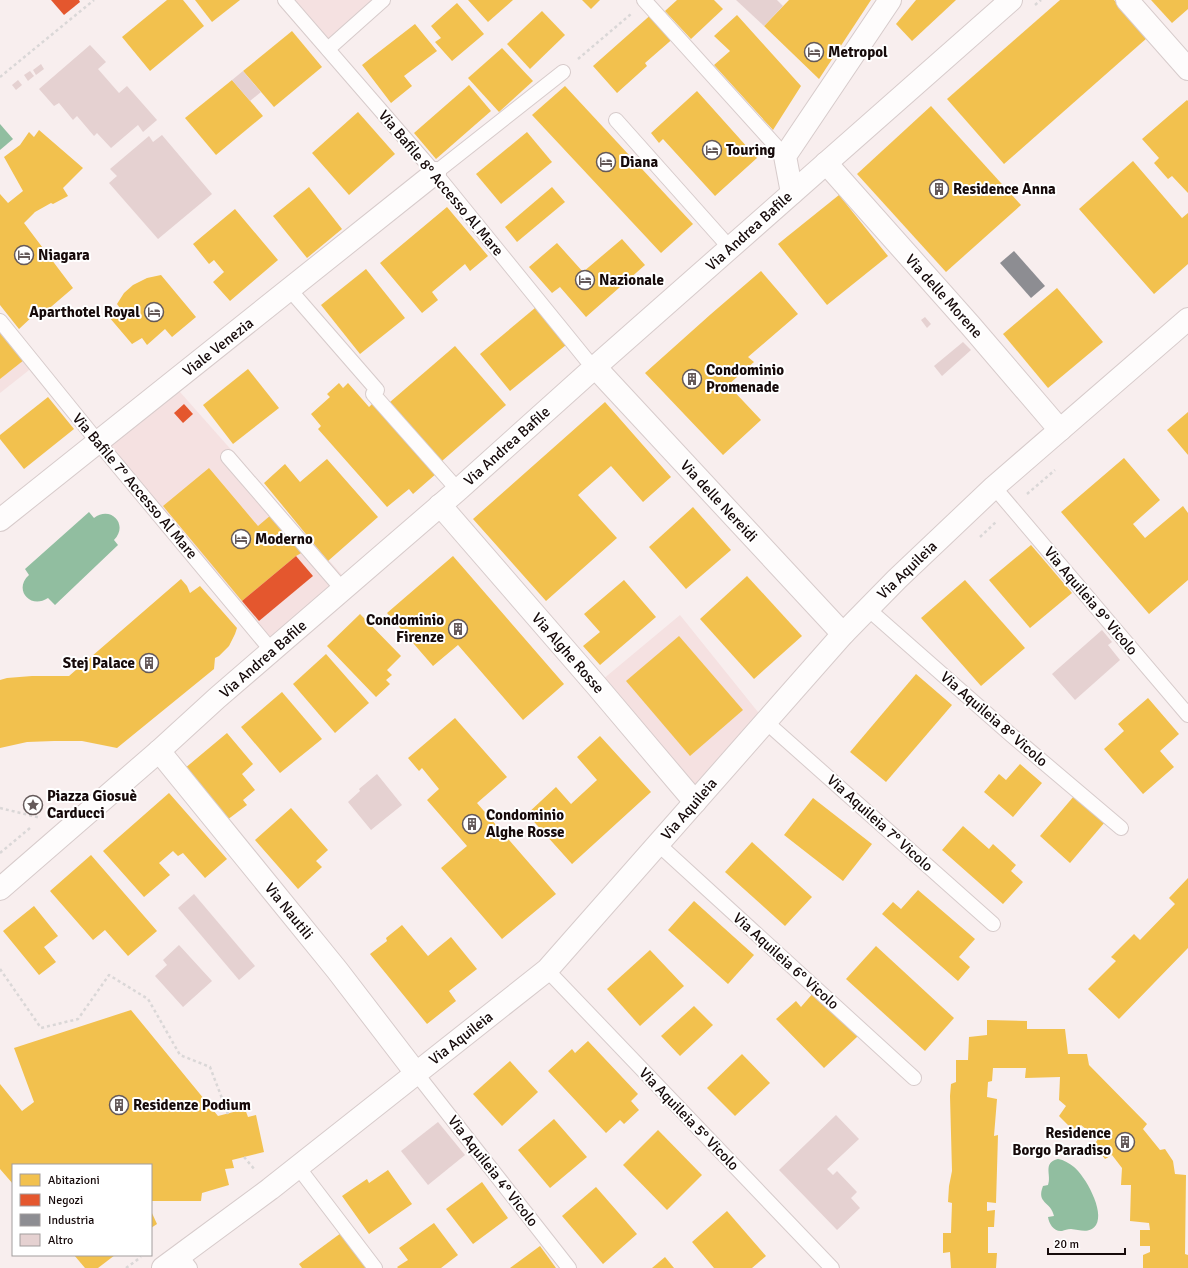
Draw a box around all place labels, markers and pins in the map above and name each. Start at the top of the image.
hotel icon: Metropol [803,41,825,63]
place label: Metropol [828,43,888,61]
hotel icon: Touring [701,139,723,161]
place label: Touring [726,141,775,159]
hotel icon: Diana [595,151,617,173]
place label: Diana [620,153,658,171]
building icon: Residence Anna [928,178,950,200]
place label: Residence Anna [953,180,1056,198]
hotel icon: Niagara [13,244,35,266]
place label: Niagara [38,246,90,264]
hotel icon: Nazionale [574,269,596,291]
place label: Nazionale [599,271,664,289]
hotel icon: Aparthotel Royal [143,301,165,323]
place label: Aparthotel Royal [29,303,140,321]
place label: Condominio Promenade [706,361,784,396]
building icon: Condominio Promenade [681,368,703,390]
hotel icon: Moderno [230,528,252,550]
place label: Moderno [255,530,313,548]
place label: Condominio Firenze [366,611,444,646]
building icon: Condominio Firenze [447,618,469,640]
building icon: Stej Palace [138,652,160,674]
place label: Stej Palace [63,654,135,672]
place label: Piazza Giosuè Carducci [47,787,137,822]
place icon: Piazza Giosuè Carducci [22,794,44,816]
place label: Condominio Alghe Rosse [486,806,565,841]
building icon: Condominio Alghe Rosse [461,813,483,835]
building icon: Residenze Podium [108,1094,130,1116]
place label: Residenze Podium [133,1096,251,1114]
place label: Residence Borgo Paradiso [1012,1124,1111,1159]
building icon: Residence Borgo Paradiso [1114,1131,1136,1153]

